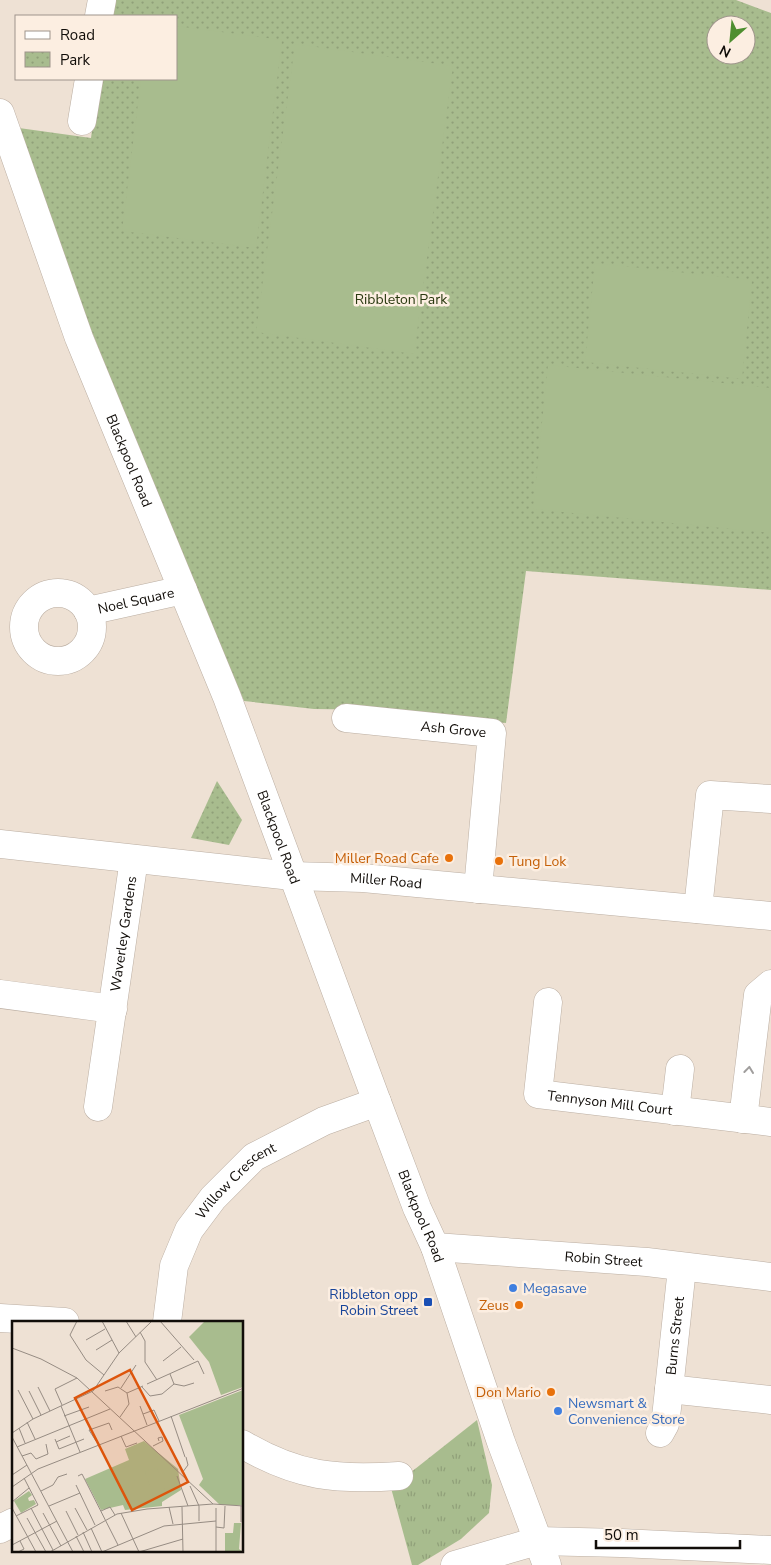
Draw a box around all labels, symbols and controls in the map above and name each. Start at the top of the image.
legend [15,15,178,80]
north arrow [706,15,756,65]
text: Road [60,25,95,45]
text: N [716,40,734,62]
text: Park [60,50,90,70]
park label: Ribbleton Park [355,290,448,309]
street label: Blackpool Road [102,411,157,510]
street label: Noel Square [96,583,176,618]
street label: Ash Grove [420,716,487,742]
street label: Blackpool Road [253,787,305,886]
place label: Miller Road Cafe [335,849,439,868]
marker: Miller Road Cafe [443,852,455,864]
place label: Tung Lok [509,852,567,871]
marker: Tung Lok [493,855,505,867]
street label: Miller Road [350,868,423,893]
street label: Waverley Gardens [105,874,141,993]
one-way arrow [743,1066,754,1074]
street label: Tennyson Mill Court [546,1086,674,1120]
street label: Willow Crescent [191,1138,279,1223]
street label: Blackpool Road [394,1167,449,1265]
street label: Robin Street [564,1247,643,1271]
place label: Megasave [523,1279,587,1298]
marker: Megasave [507,1282,519,1294]
place label: Ribbleton opp Robin Street [329,1285,418,1320]
marker: Ribbleton opp Robin Street [422,1296,434,1308]
place label: Zeus [479,1296,509,1315]
street label: Burns Street [661,1296,688,1376]
marker: Zeus [513,1299,525,1311]
inset map [12,1321,244,1552]
place label: Don Mario [476,1383,541,1402]
marker: Don Mario [545,1386,557,1398]
place label: Newsmart & Convenience Store [568,1394,685,1429]
marker: Newsmart & Convenience Store [552,1405,564,1417]
scale bar [596,1518,740,1550]
text: 50 m [604,1525,639,1545]

